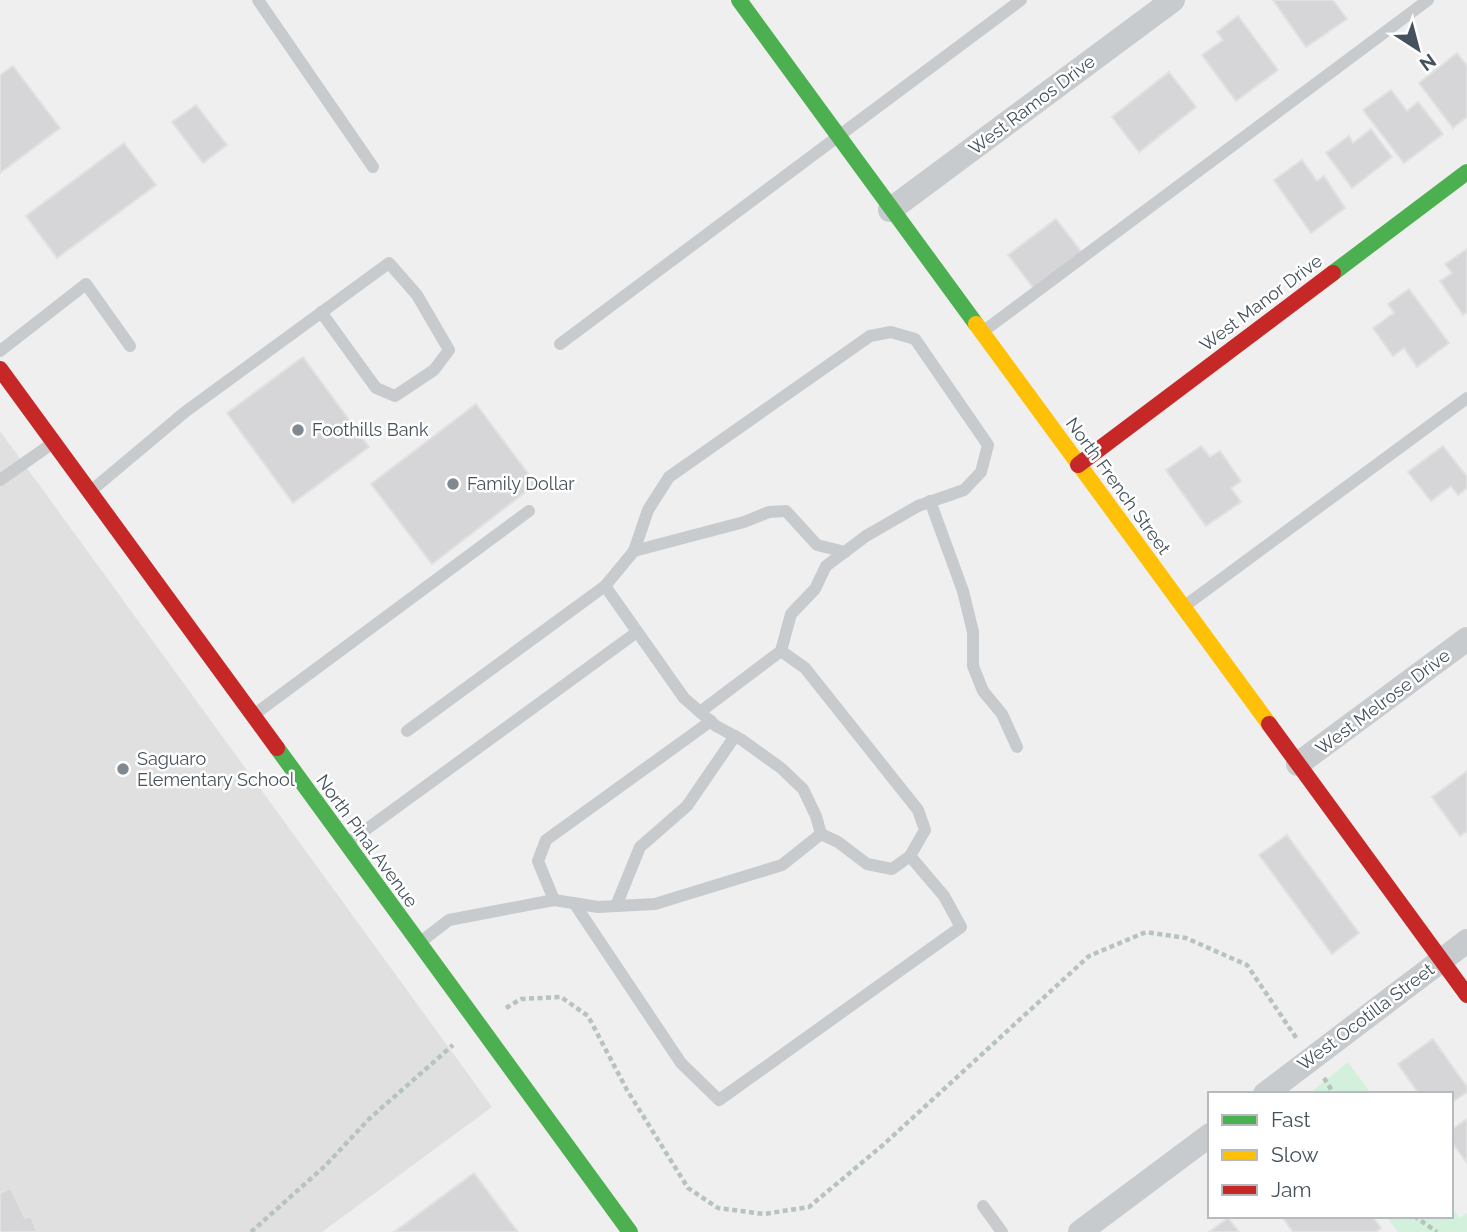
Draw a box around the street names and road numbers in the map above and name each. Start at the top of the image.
street label: West Ramos Drive [965,50,1099,159]
street label: West Manor Drive [1195,250,1326,355]
street label: North French Street [1062,413,1175,558]
street label: West Melrose Drive [1312,644,1454,759]
street label: North Pinal Avenue [312,770,423,911]
street label: West Ocotilla Street [1293,958,1438,1075]

